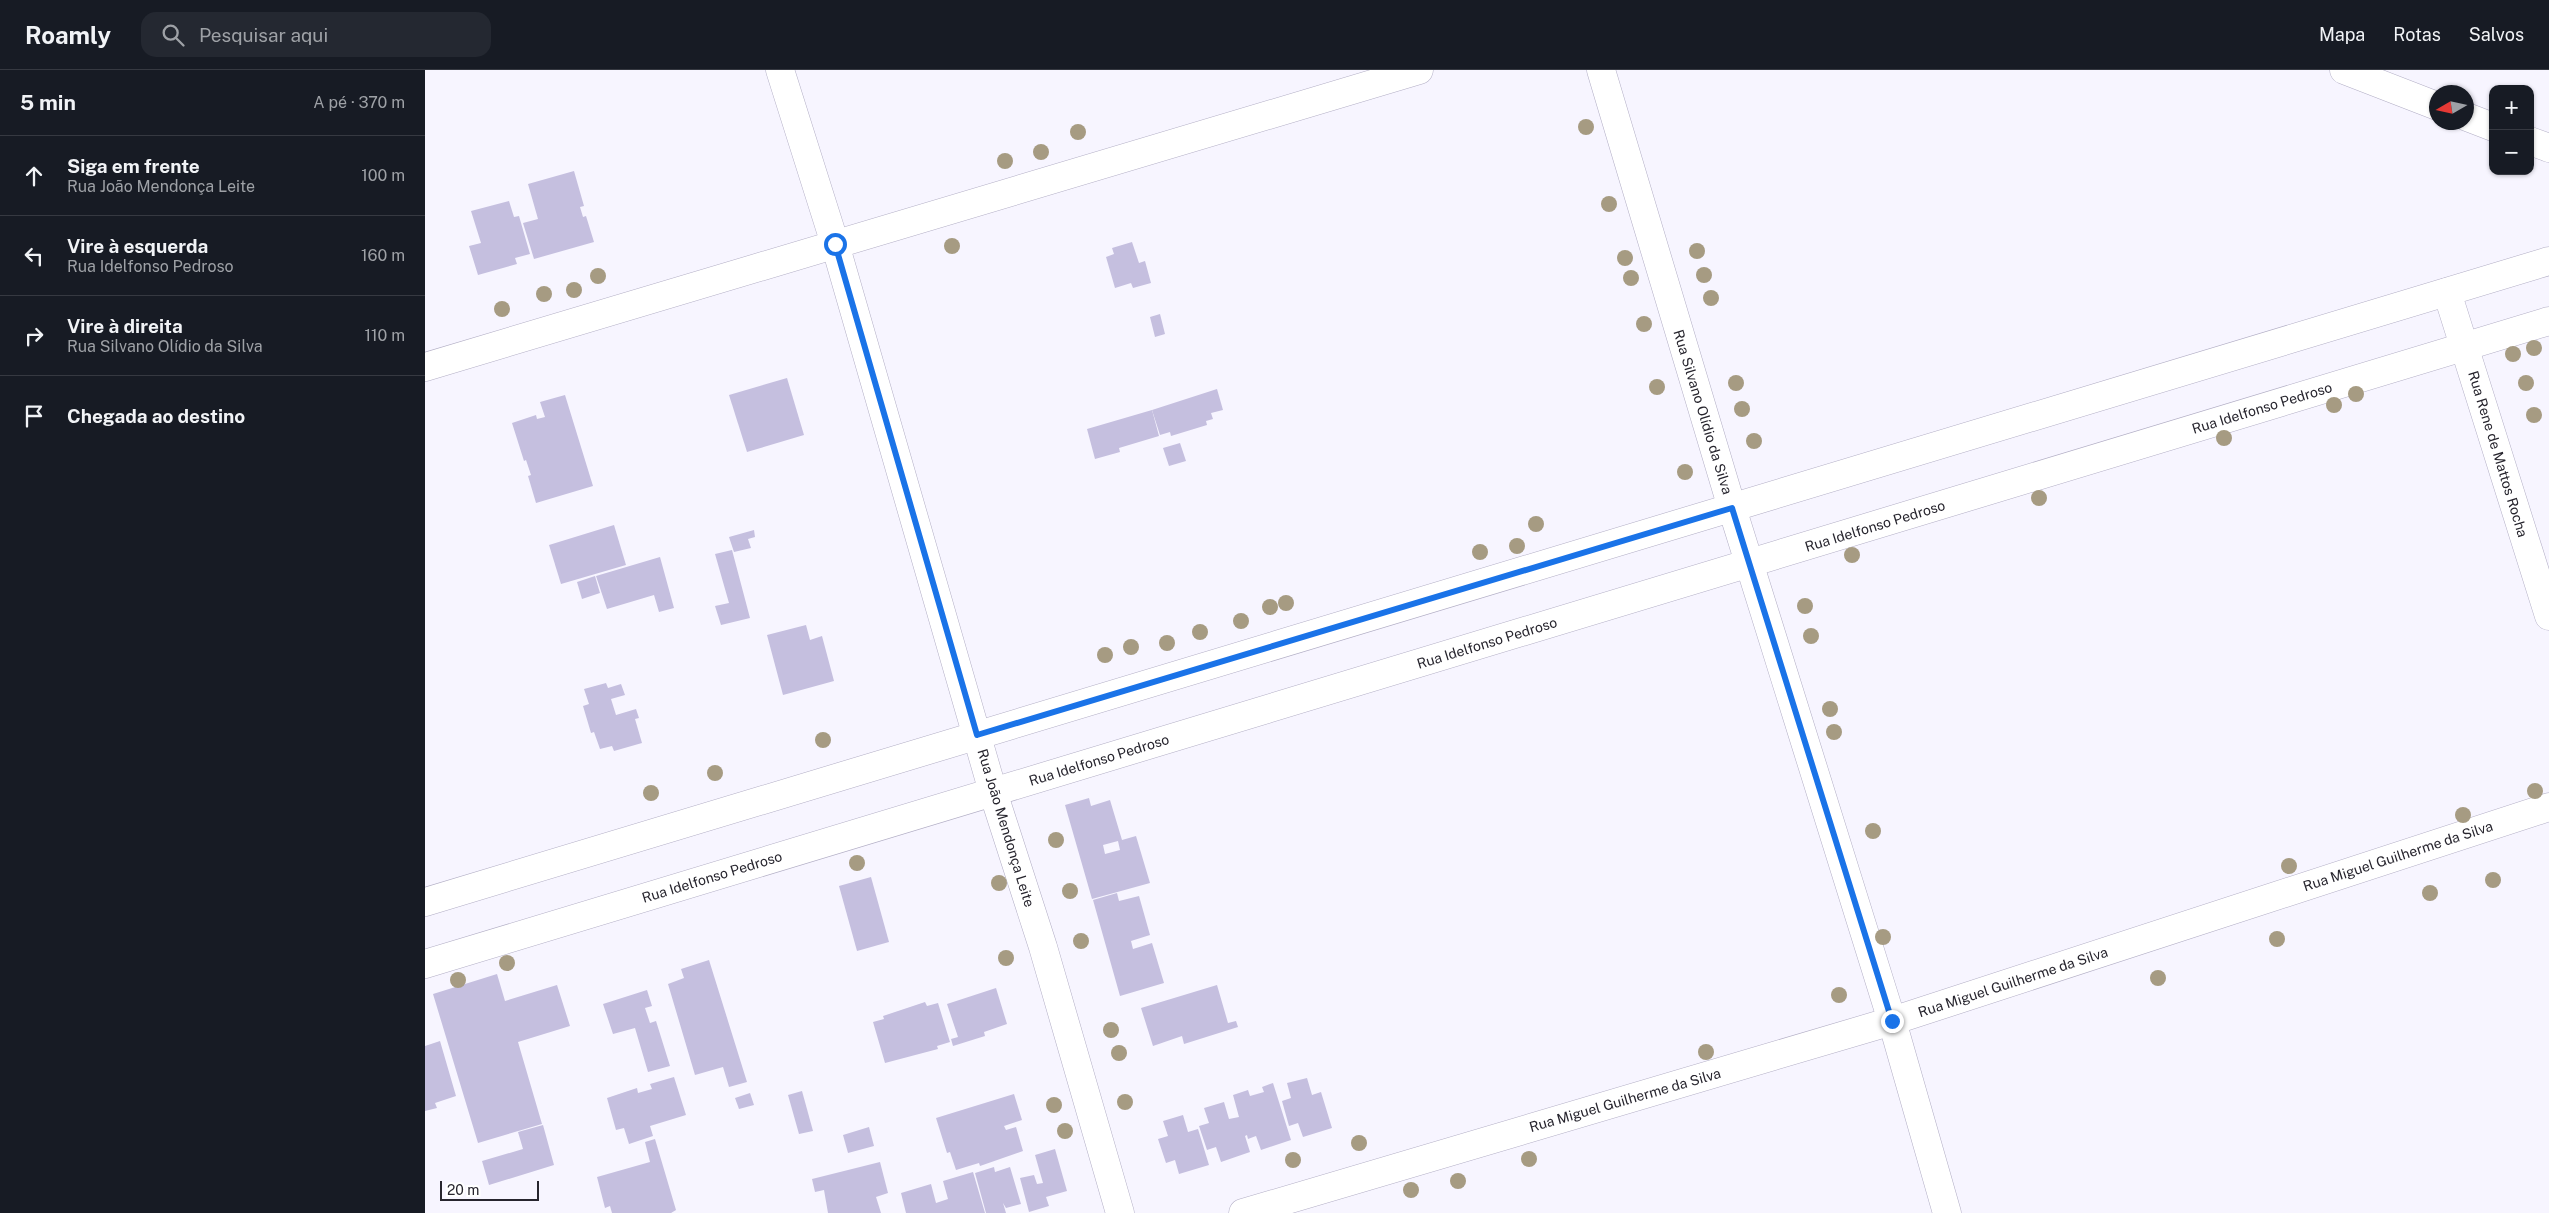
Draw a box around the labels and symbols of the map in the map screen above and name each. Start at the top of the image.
north arrow [2429,85,2474,130]
route start [824,233,847,256]
street label: Rua Silvano Olídio da Silva [1670,328,1736,496]
street label: Rua Rene de Mattos Rocha [2465,369,2531,539]
street label: Rua Idelfonso Pedroso [2190,379,2334,437]
street label: Rua Idelfonso Pedroso [1803,497,1947,555]
street label: Rua Idelfonso Pedroso [1415,614,1559,672]
street label: Rua Idelfonso Pedroso [1027,731,1171,789]
street label: Rua João Mendonça Leite [974,747,1038,909]
street label: Rua Miguel Guilherme da Silva [2301,818,2495,894]
street label: Rua Idelfonso Pedroso [640,848,784,906]
street label: Rua Miguel Guilherme da Silva [1916,944,2110,1020]
route end [1881,1010,1904,1033]
street label: Rua Miguel Guilherme da Silva [1527,1065,1723,1135]
scale bar [440,1178,539,1201]

